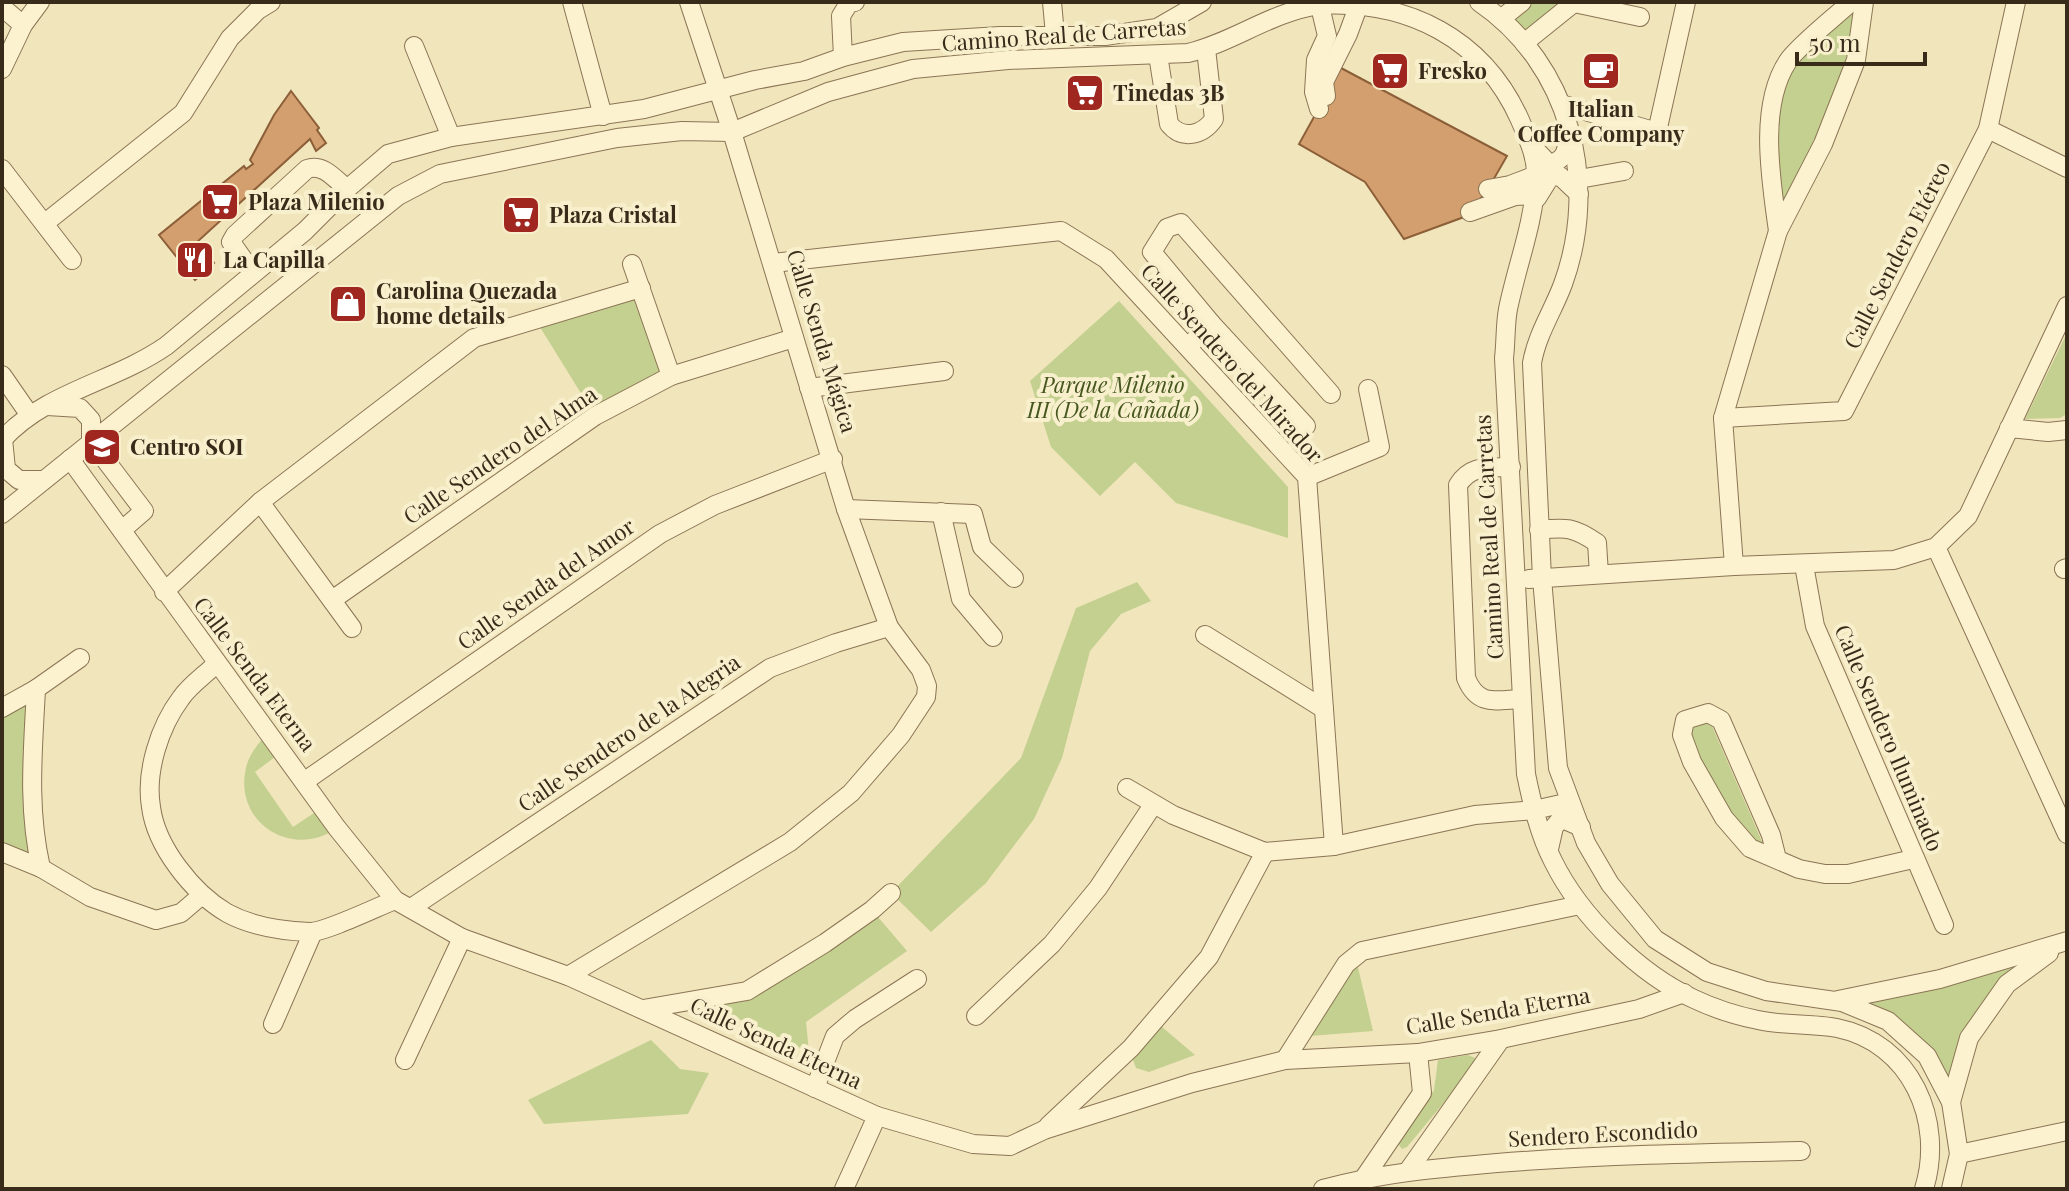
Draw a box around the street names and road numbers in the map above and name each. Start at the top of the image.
street label: Camino Real de Carretas [941,10,1187,58]
street label: Calle Sendero Etéreo [1836,156,1956,354]
street label: Calle Senda Mágica [781,246,865,436]
street label: Calle Sendero del Mirador [1135,256,1331,469]
street label: Calle Sendero del Alma [397,378,602,530]
street label: Camino Real de Carretas [1467,414,1509,660]
street label: Calle Senda del Amor [451,510,640,656]
street label: Calle Senda Eterna [188,590,324,757]
street label: Calle Sendero Iluminado [1829,620,1951,856]
street label: Calle Sendero de la Alegria [511,646,746,818]
street label: Calle Senda Eterna [1403,979,1592,1041]
street label: Calle Senda Eterna [686,989,867,1095]
street label: Sendero Escondido [1507,1113,1699,1153]

